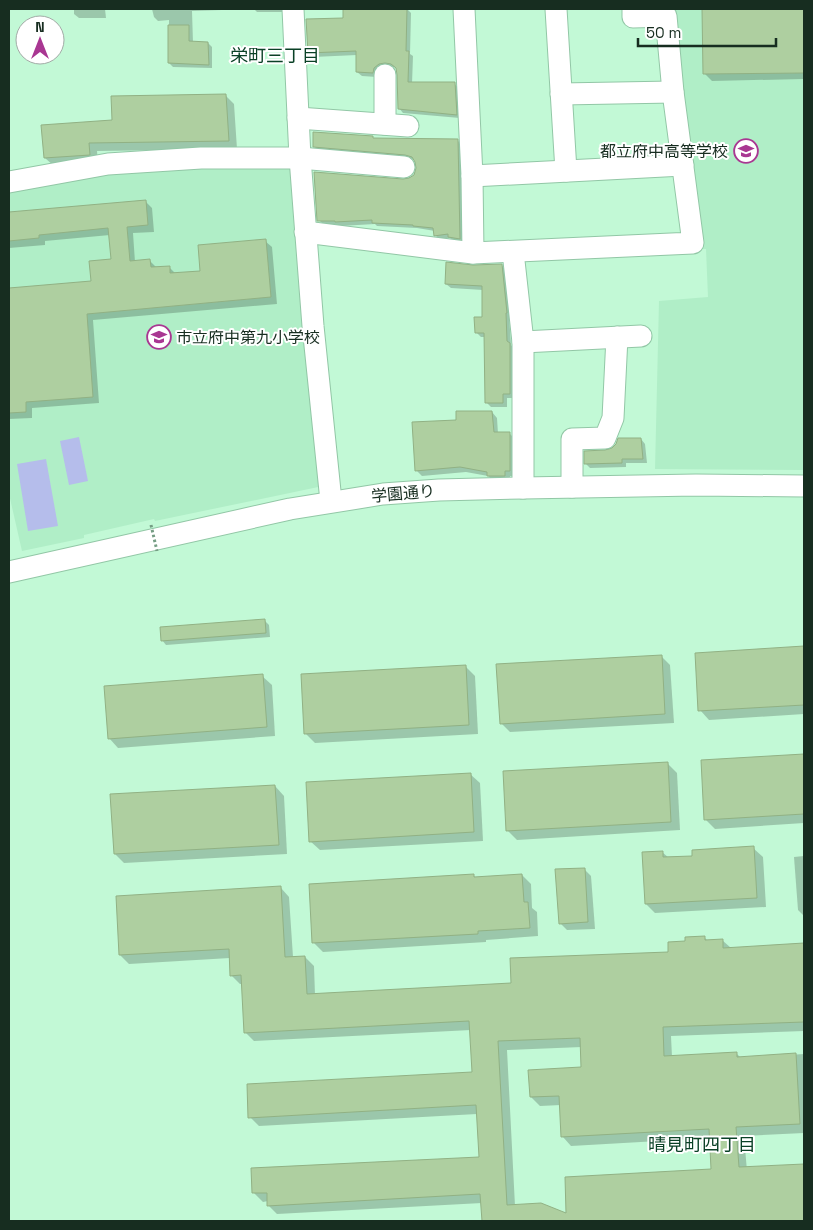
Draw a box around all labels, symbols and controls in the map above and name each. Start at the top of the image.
north arrow [15,15,65,65]
scale bar [638,15,776,47]
text: N [35,18,45,36]
text: 50 m [646,23,681,42]
district label: 栄町三丁目 [230,44,320,67]
school or university icon: 都立府中高等学校 [733,138,759,164]
place label: 都立府中高等学校 [600,141,728,162]
school or university icon: 市立府中第九小学校 [146,324,172,350]
place label: 市立府中第九小学校 [176,327,320,348]
street label: 学園通り [370,480,436,507]
district label: 晴見町四丁目 [648,1133,756,1156]

